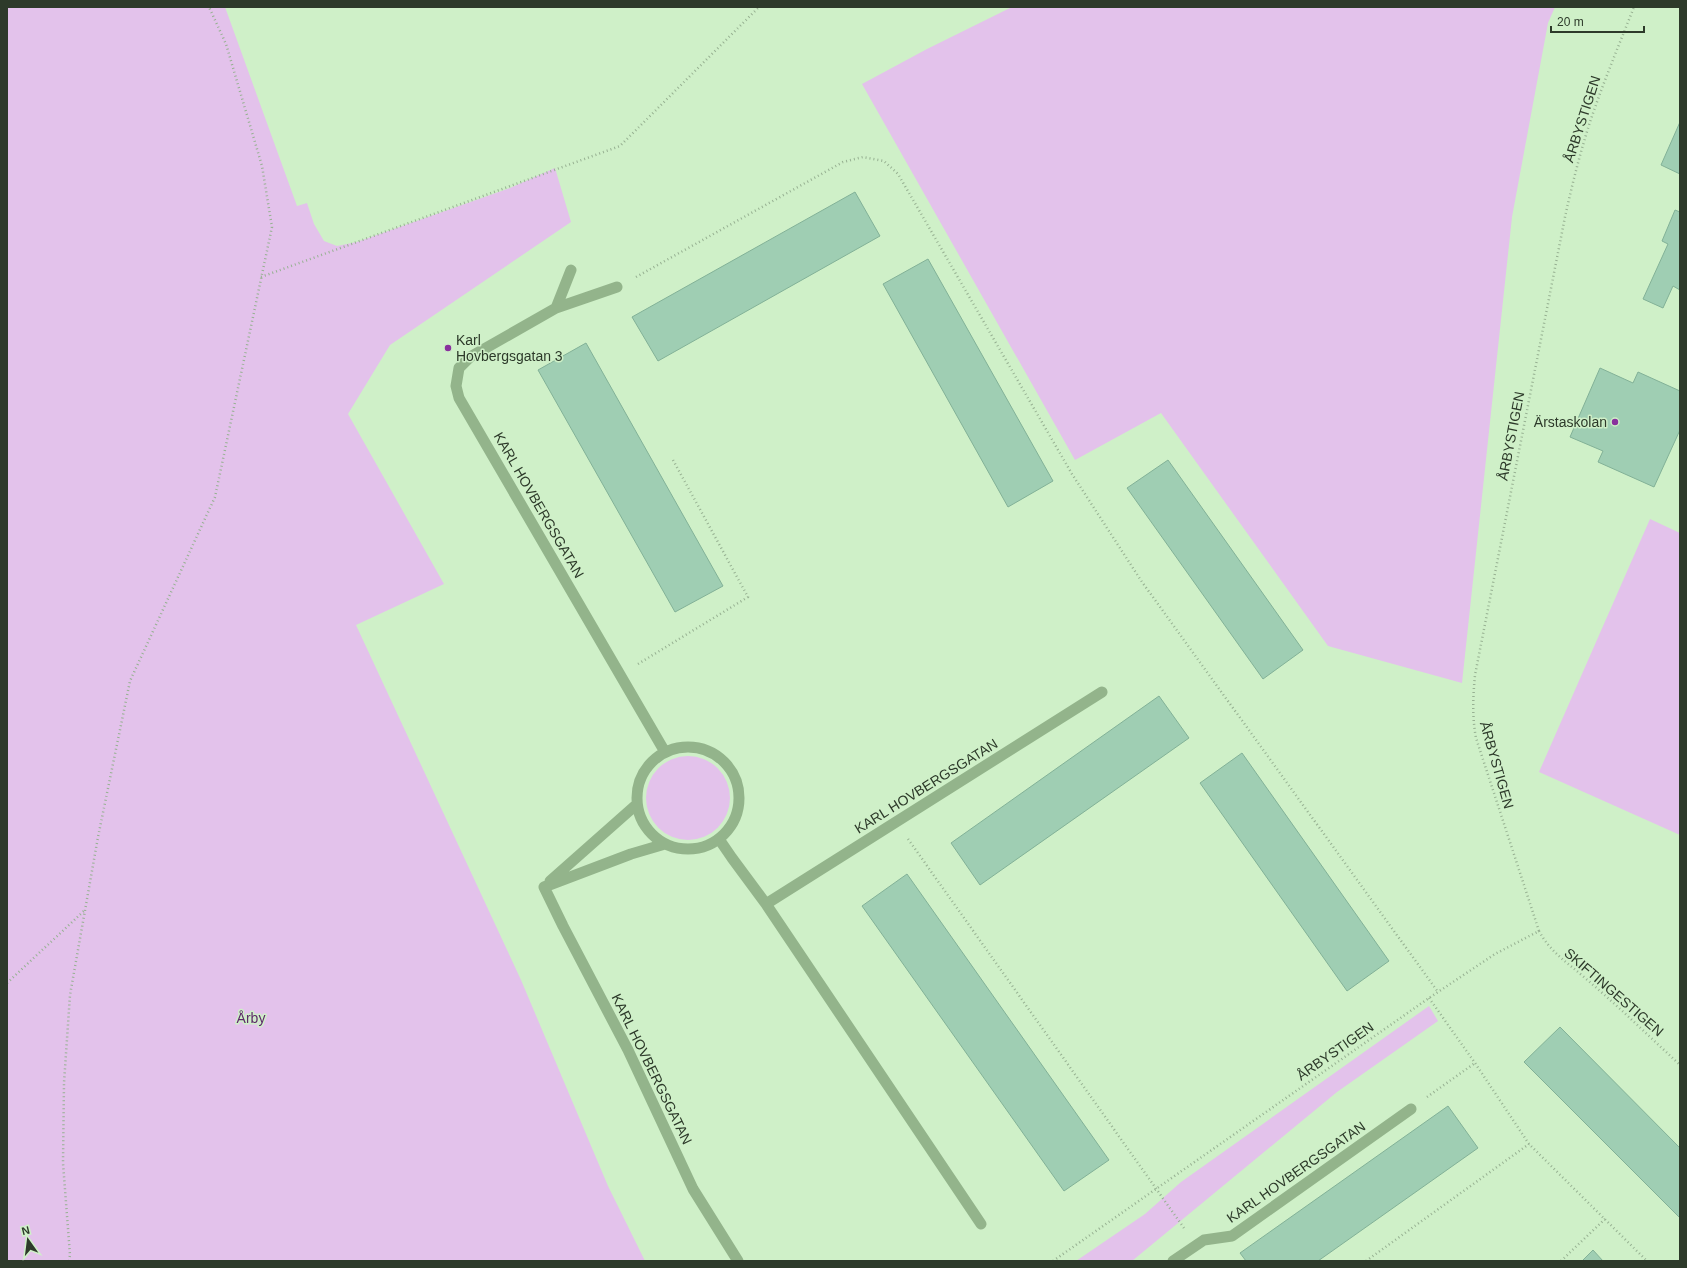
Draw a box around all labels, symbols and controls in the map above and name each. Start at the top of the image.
scale bar [1551,8,1644,34]
text: 20 m [1557,15,1584,29]
street label: ÅRBYSTIGEN [1560,74,1604,164]
place label: Karl Hovbergsgatan 3 [456,332,563,364]
marker: Karl Hovbergsgatan 3 [443,343,453,353]
street label: ÅRBYSTIGEN [1495,390,1527,482]
place label: Ärstaskolan [1534,414,1607,430]
marker: Ärstaskolan [1610,417,1620,427]
street label: KARL HOVBERGSGATAN [491,429,587,581]
street label: ÅRBYSTIGEN [1477,719,1517,811]
street label: KARL HOVBERGSGATAN [852,735,1000,837]
street label: SKIFTINGESTIGEN [1561,945,1667,1039]
street label: KARL HOVBERGSGATAN [609,991,695,1147]
park label: Årby [237,1010,265,1026]
street label: ÅRBYSTIGEN [1293,1019,1377,1083]
street label: KARL HOVBERGSGATAN [1224,1118,1368,1226]
north arrow [8,1220,48,1260]
text: N [20,1224,31,1237]

